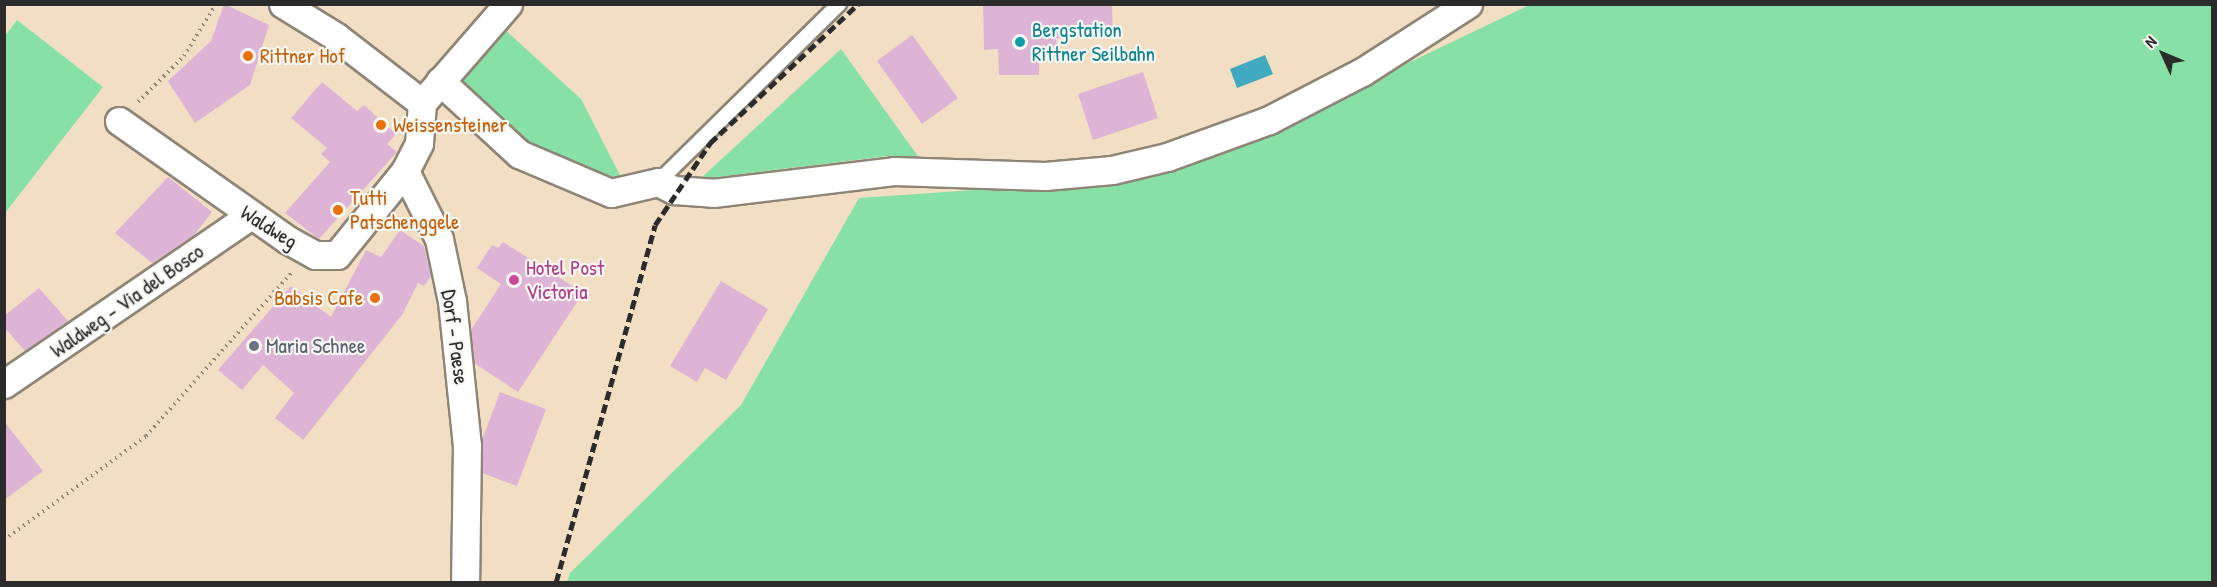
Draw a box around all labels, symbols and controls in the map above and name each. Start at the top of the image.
place label: Bergstation Rittner Seilbahn [1032,17,1155,67]
north arrow [2133,24,2193,84]
text: N [2139,31,2161,52]
marker: Bergstation Rittner Seilbahn [1013,35,1027,49]
place label: Rittner Hof [260,43,345,69]
marker: Rittner Hof [241,49,255,63]
place label: Weissensteiner [393,112,507,138]
marker: Weissensteiner [374,118,388,132]
place label: Tutti Patschenggele [350,185,459,235]
street label: Waldweg [236,200,302,254]
marker: Tutti Patschenggele [331,203,345,217]
street label: Waldweg - Via del Bosco [46,239,208,363]
place label: Hotel Post Victoria [526,255,604,305]
marker: Hotel Post Victoria [507,273,521,287]
place label: Babsis Cafe [274,285,363,311]
street label: Dorf - Paese [436,288,474,386]
marker: Babsis Cafe [368,291,382,305]
place label: Maria Schnee [266,333,365,359]
marker: Maria Schnee [247,339,261,353]

